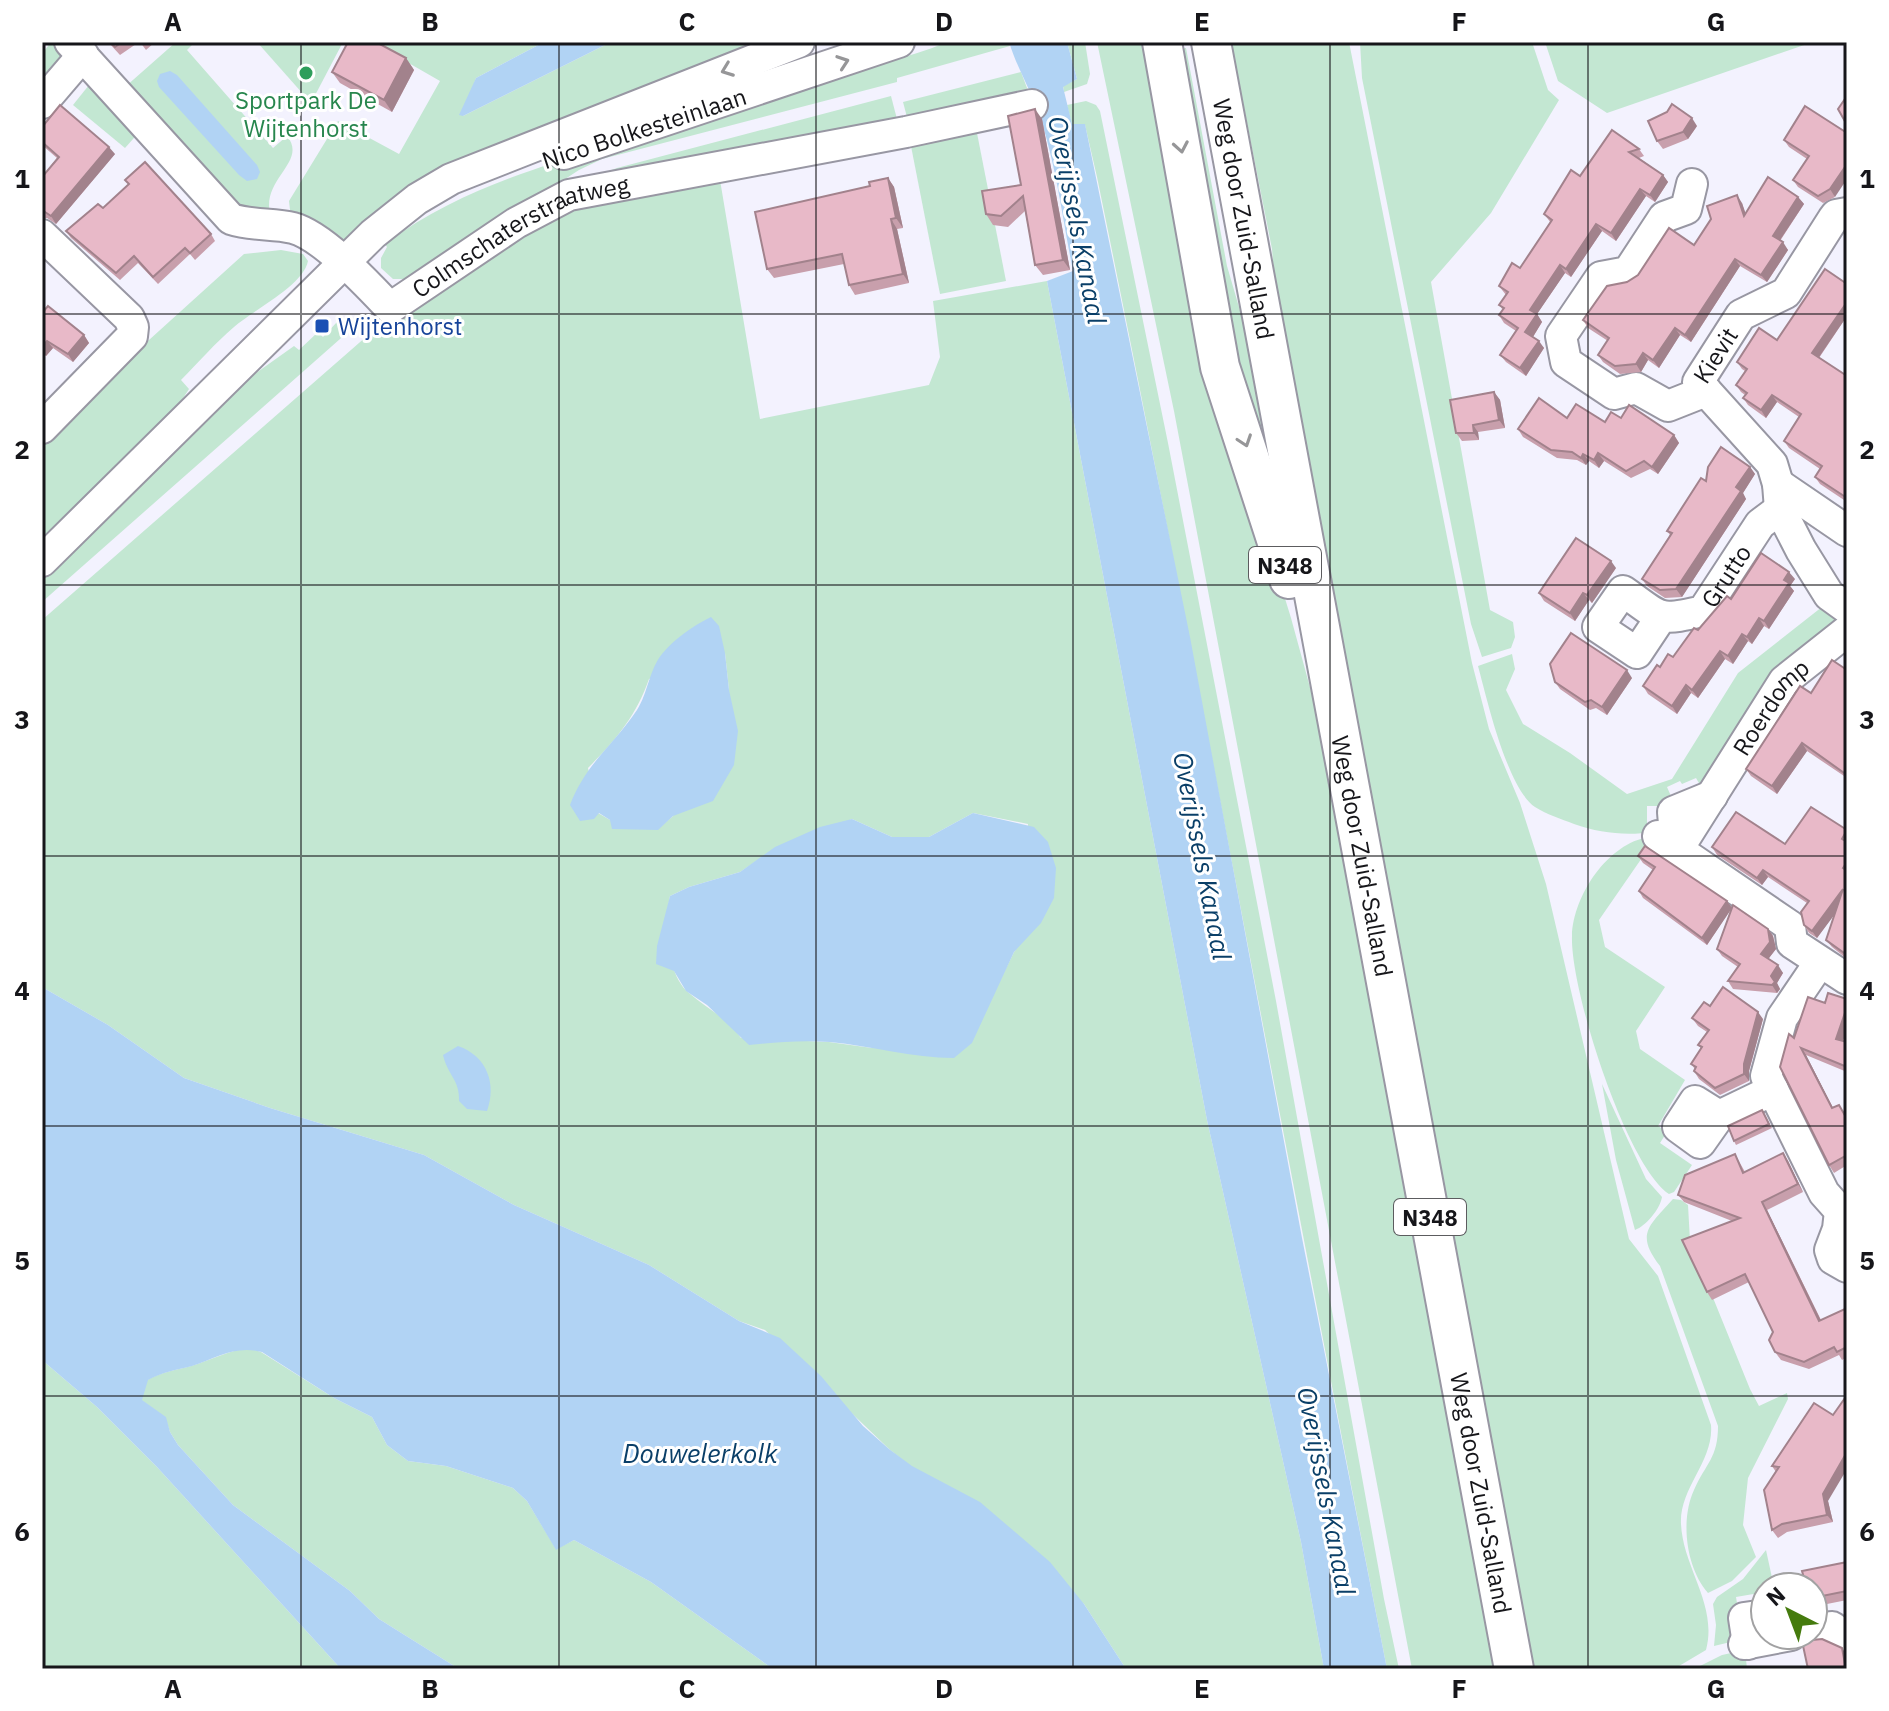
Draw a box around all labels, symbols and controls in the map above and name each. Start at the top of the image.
text: A [164,4,182,38]
text: B [421,4,439,38]
text: C [679,4,696,38]
text: D [935,4,953,38]
text: E [1194,4,1210,38]
text: F [1451,4,1467,38]
text: G [1707,4,1725,38]
one-way arrow [836,55,850,71]
one-way arrow [721,60,735,77]
marker: Sportpark De Wijtenhorst [297,64,315,82]
street label: Nico Bolkesteinlaan [538,80,750,176]
place label: Sportpark De Wijtenhorst [235,84,377,144]
street label: Weg door Zuid-Salland [1206,96,1282,342]
water label: Overijssels Kanaal [1041,113,1115,327]
one-way arrow [1172,141,1189,154]
text: 1 [14,161,30,195]
text: 1 [1859,161,1875,195]
street label: Colmschaterstraatweg [405,168,632,305]
place label: Wijtenhorst [338,310,462,342]
marker: Wijtenhorst [313,317,331,335]
street label: Kievit [1685,321,1745,389]
text: 2 [14,432,30,466]
text: 2 [1859,432,1875,466]
one-way arrow [1236,433,1252,447]
street label: Grutto [1694,538,1758,614]
road number: N348 [1249,547,1321,583]
street label: Roerdomp [1725,651,1816,761]
text: 3 [14,702,30,736]
text: 3 [1859,702,1875,736]
street label: Weg door Zuid-Salland [1324,733,1401,979]
water label: Overijssels Kanaal [1166,749,1240,963]
text: 4 [14,973,30,1007]
text: 4 [1859,973,1875,1007]
road number: N348 [1394,1199,1466,1235]
text: 5 [14,1243,30,1277]
text: 5 [1859,1243,1875,1277]
street label: Weg door Zuid-Salland [1443,1370,1519,1616]
water label: Overijssels Kanaal [1290,1384,1364,1598]
water label: Douwelerkolk [622,1436,778,1470]
text: 6 [14,1514,30,1548]
text: 6 [1859,1514,1875,1548]
north arrow [1749,1571,1829,1651]
text: N [1760,1580,1791,1612]
text: A [164,1671,182,1705]
text: B [421,1671,439,1705]
text: C [679,1671,696,1705]
text: D [935,1671,953,1705]
text: E [1194,1671,1210,1705]
text: F [1451,1671,1467,1705]
text: G [1707,1671,1725,1705]

